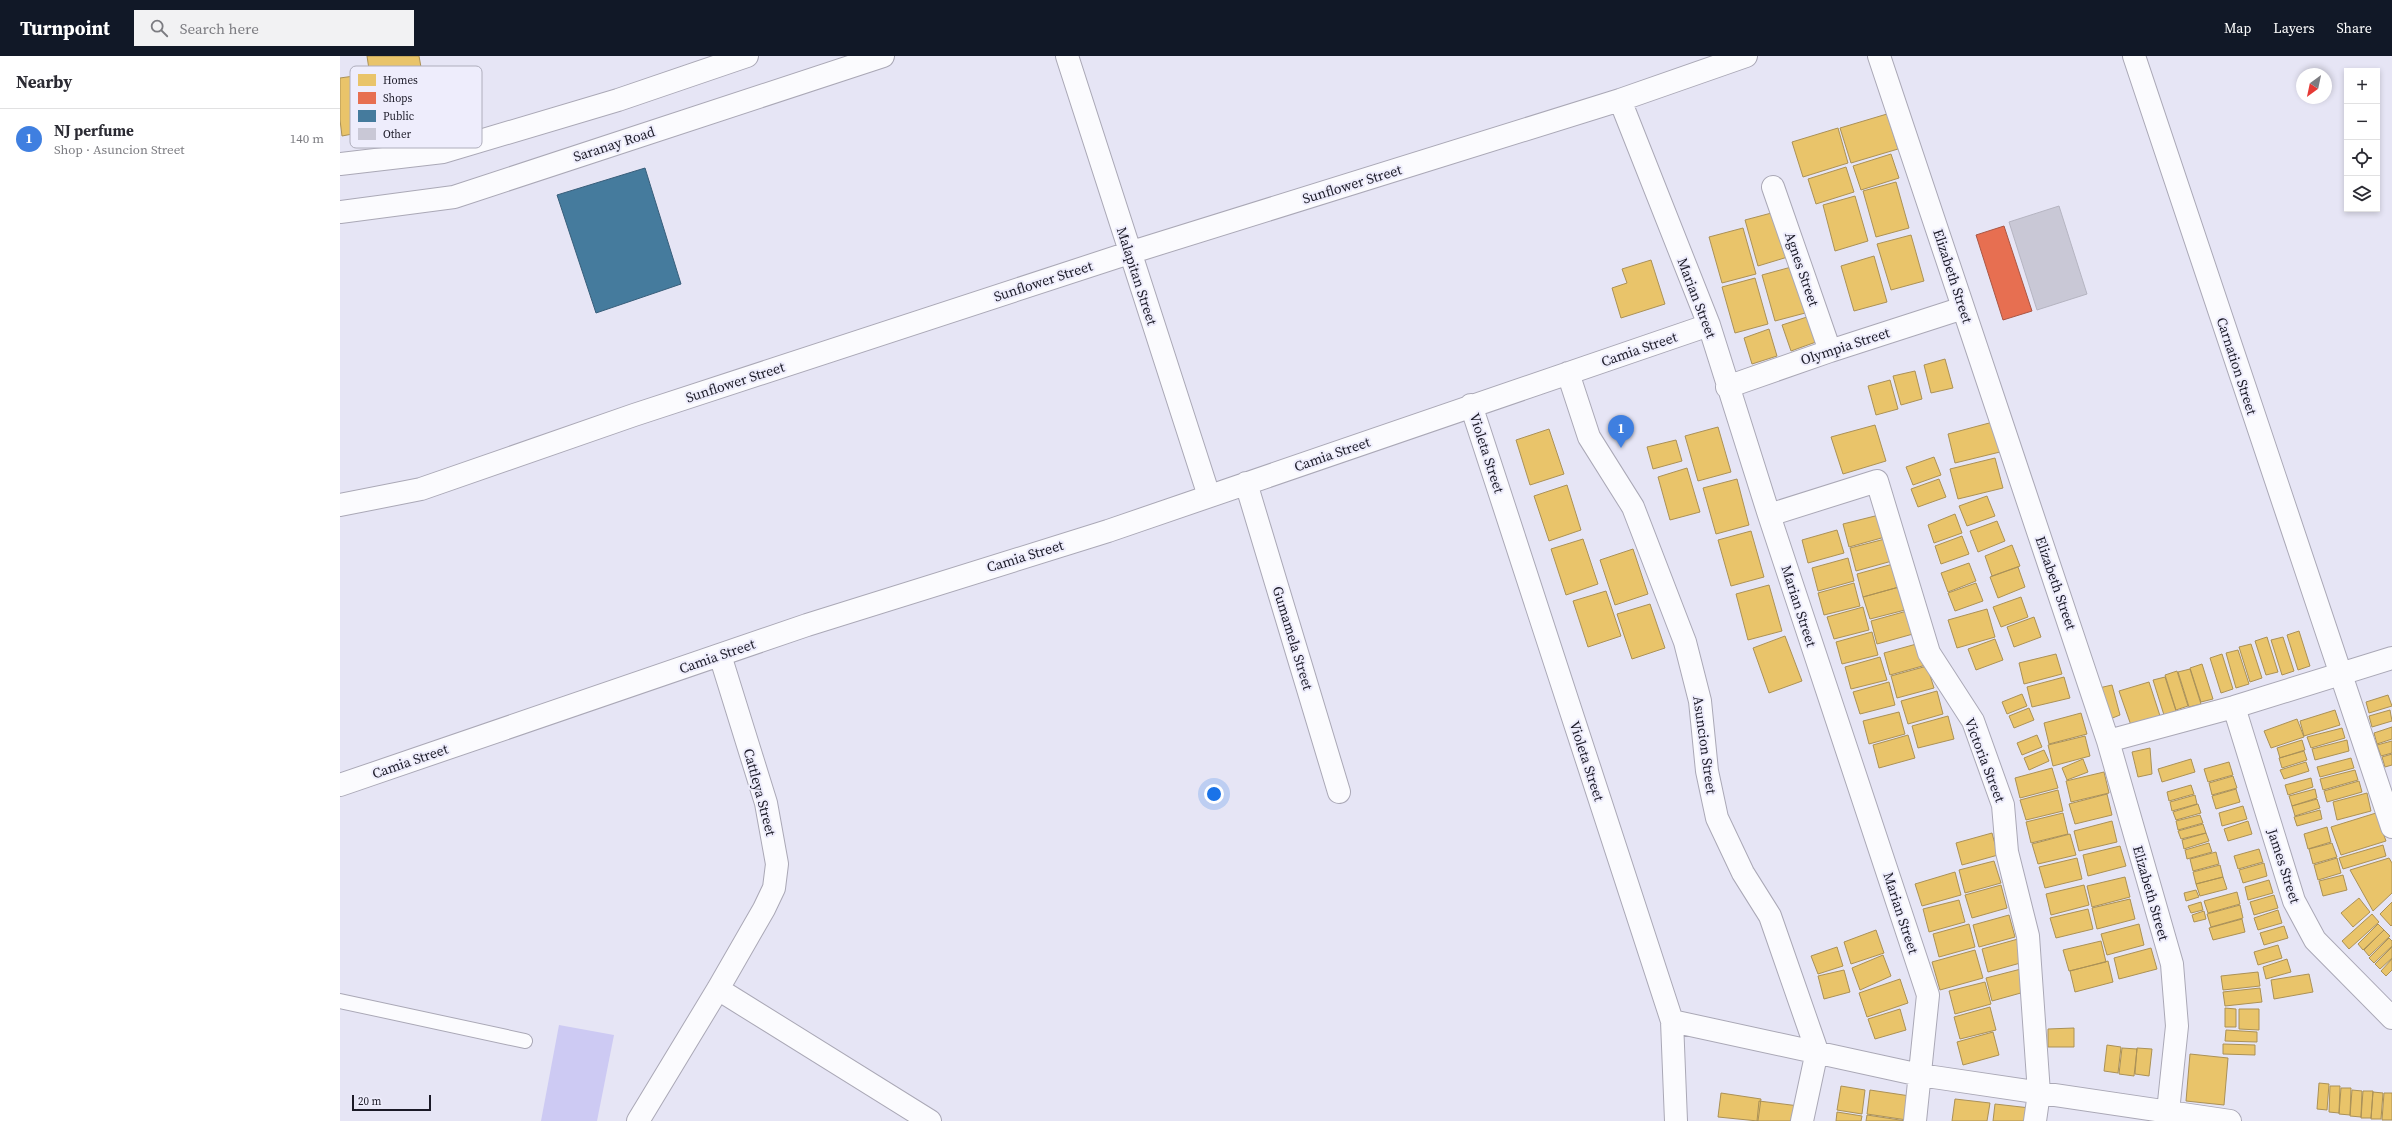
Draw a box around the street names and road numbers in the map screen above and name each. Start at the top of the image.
street label: Saranay Road [571,121,657,167]
street label: Sunflower Street [1300,159,1405,209]
street label: Malapitan Street [1112,224,1162,328]
street label: Elizabeth Street [1928,226,1978,326]
street label: Agnes Street [1780,229,1824,309]
street label: Sunflower Street [991,255,1095,306]
street label: Marian Street [1673,255,1722,341]
street label: Carnation Street [2212,315,2262,418]
street label: Olympia Street [1798,322,1892,370]
street label: Camia Street [1598,326,1680,371]
street label: Sunflower Street [683,356,787,407]
street label: Violeta Street [1465,410,1509,496]
street label: Camia Street [1291,431,1373,476]
street label: Elizabeth Street [2031,533,2082,633]
street label: Camia Street [984,535,1066,577]
street label: Marian Street [1776,563,1822,650]
street label: Gumamela Street [1268,584,1318,693]
street label: Camia Street [676,633,758,678]
street label: Asuncion Street [1688,695,1722,796]
street label: Victoria Street [1960,715,2010,806]
street label: Violeta Street [1565,718,1609,804]
street label: Camia Street [369,738,451,783]
street label: Cattleya Street [739,746,781,838]
street label: James Street [2262,825,2306,906]
street label: Elizabeth Street [2128,843,2174,943]
street label: Marian Street [1878,870,1924,957]

